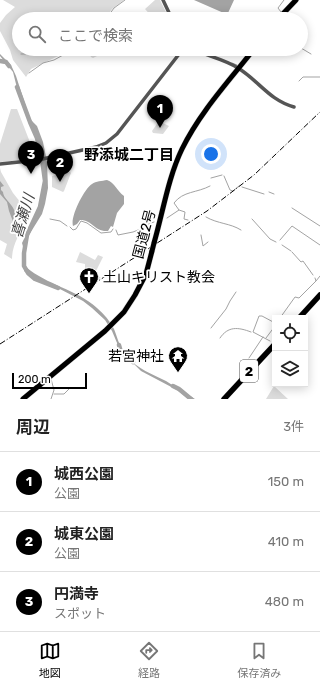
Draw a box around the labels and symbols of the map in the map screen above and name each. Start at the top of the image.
pin: 1 [147,95,173,128]
pin: 3 [18,141,44,174]
your location [201,144,221,164]
district label: 野添城二丁目 [84,146,174,164]
pin: 2 [47,149,73,182]
water label: 喜瀬川 [8,190,39,240]
street label: 国道2号 [130,208,159,261]
church icon: 土山キリスト教会 [78,266,100,294]
place label: 土山キリスト教会 [103,269,215,286]
temple icon: 若宮神社 [167,345,189,373]
place label: 若宮神社 [108,348,164,365]
road number: 2 [240,360,258,382]
scale bar [12,371,87,390]

